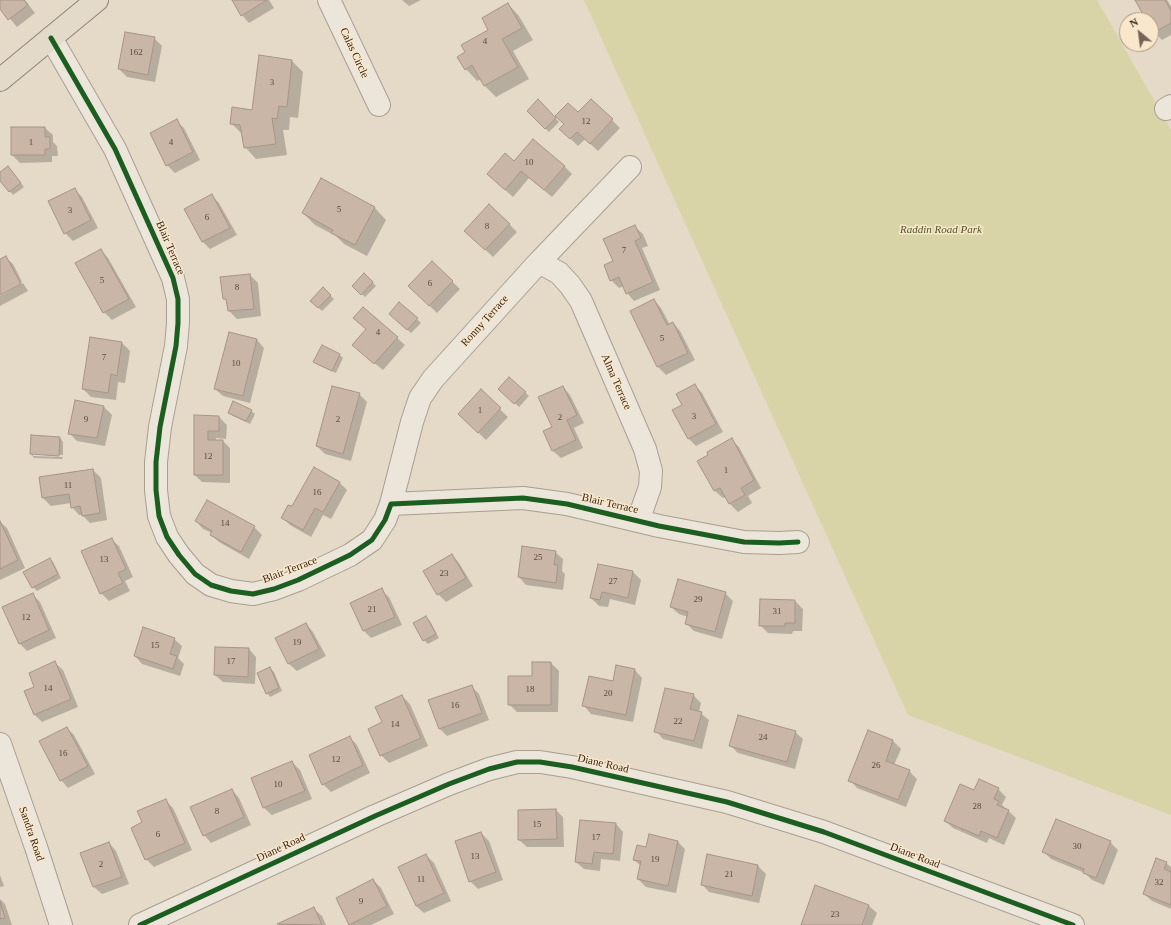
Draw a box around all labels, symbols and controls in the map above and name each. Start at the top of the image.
north arrow [1119,12,1159,52]
text: N [1127,15,1140,30]
street label: Calas Circle [337,26,371,80]
house number: 4 [483,37,487,47]
house number: 162 [129,48,143,58]
house number: 3 [270,78,274,88]
house number: 12 [582,117,590,127]
house number: 1 [29,138,33,148]
house number: 4 [169,138,173,148]
house number: 10 [524,158,534,168]
house number: 5 [337,205,341,215]
house number: 3 [68,206,72,216]
house number: 6 [205,213,209,223]
street label: Blair Terrace [153,219,187,277]
house number: 8 [485,222,489,232]
park label: Raddin Road Park [900,223,982,237]
house number: 7 [622,246,626,256]
house number: 5 [100,276,104,286]
house number: 6 [428,279,432,289]
house number: 8 [235,283,239,293]
street label: Ronny Terrace [458,292,512,350]
house number: 4 [376,328,380,338]
house number: 5 [660,334,664,344]
street label: Alma Terrace [598,352,634,412]
house number: 7 [102,353,106,363]
house number: 10 [232,359,240,369]
house number: 1 [478,406,482,416]
house number: 3 [692,412,696,422]
house number: 2 [558,413,562,423]
house number: 9 [84,415,88,425]
house number: 2 [336,415,340,425]
house number: 12 [204,452,212,462]
house number: 1 [724,466,728,476]
house number: 11 [64,481,72,491]
house number: 16 [312,488,322,498]
street label: Blair Terrace [580,491,640,517]
house number: 14 [220,519,230,529]
house number: 25 [534,553,542,563]
street label: Blair Terrace [261,554,319,586]
house number: 13 [100,555,108,565]
house number: 23 [440,569,448,579]
house number: 27 [608,577,618,587]
house number: 29 [694,595,702,605]
house number: 21 [368,605,376,615]
house number: 31 [772,607,782,617]
house number: 12 [22,613,30,623]
house number: 19 [292,638,302,648]
house number: 15 [150,641,160,651]
house number: 17 [226,657,236,667]
house number: 14 [44,684,52,694]
house number: 18 [526,685,534,695]
house number: 20 [604,689,612,699]
house number: 16 [450,701,460,711]
house number: 22 [674,717,682,727]
house number: 14 [390,720,400,730]
house number: 24 [758,733,768,743]
house number: 16 [58,749,68,759]
street label: Diane Road [576,752,630,776]
house number: 12 [332,755,340,765]
house number: 26 [872,761,880,771]
house number: 10 [274,780,282,790]
house number: 28 [972,802,982,812]
street label: Sandra Road [16,805,46,863]
house number: 8 [215,807,219,817]
house number: 15 [532,820,542,830]
house number: 6 [156,830,160,840]
street label: Diane Road [255,831,307,865]
house number: 17 [592,833,600,843]
street label: Diane Road [888,840,942,872]
house number: 30 [1072,842,1082,852]
house number: 13 [470,852,480,862]
house number: 19 [650,855,660,865]
house number: 2 [99,860,103,870]
house number: 21 [724,870,734,880]
house number: 11 [417,875,425,885]
house number: 32 [1154,878,1164,888]
house number: 9 [359,897,363,907]
house number: 23 [830,910,840,920]

